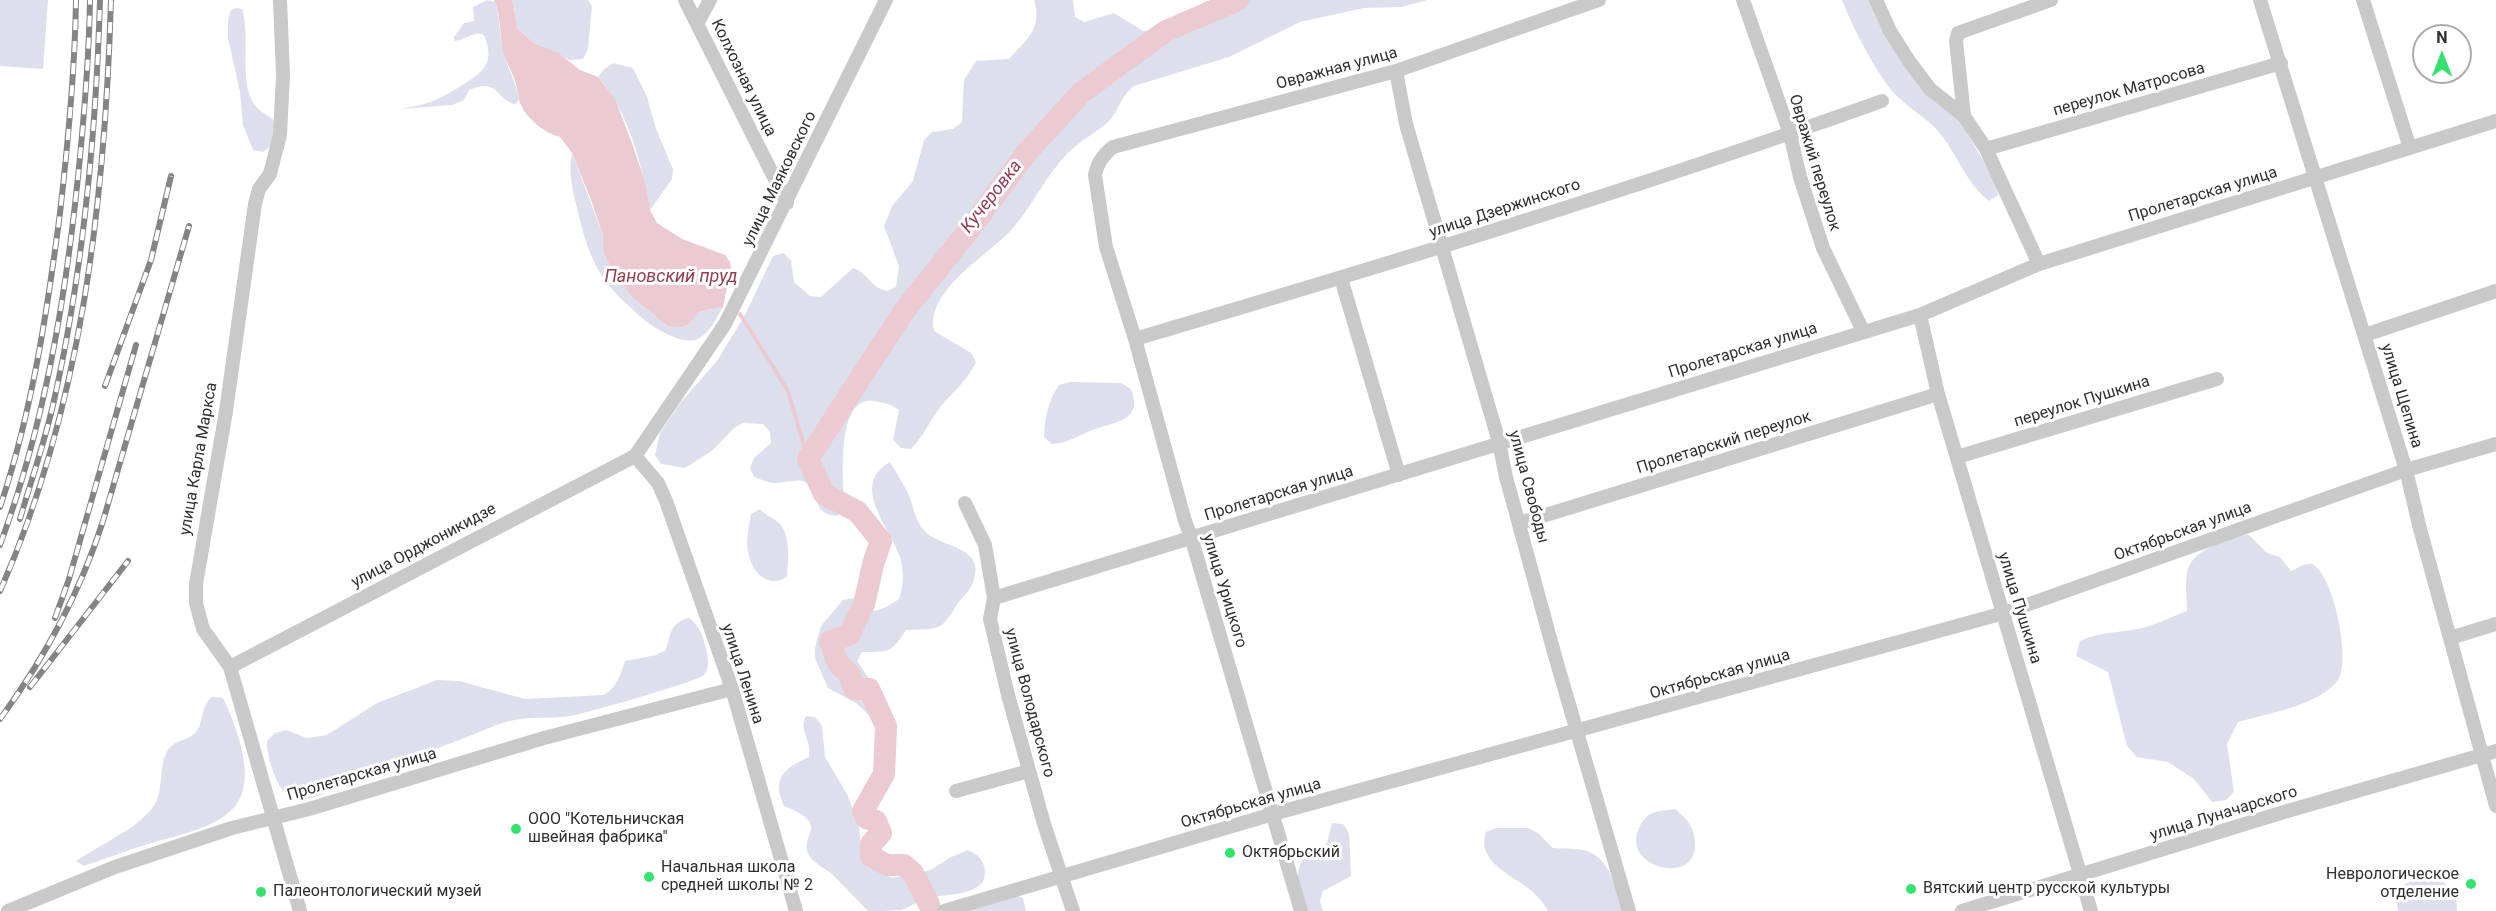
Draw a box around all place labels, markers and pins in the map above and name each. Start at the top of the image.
place label: ООО "Котельничская швейная фабрика" [528,810,684,848]
marker: ООО "Котельничская швейная фабрика" [509,822,523,836]
place label: Октябрьский [1242,843,1340,863]
marker: Октябрьский [1223,846,1237,860]
place label: Начальная школа средней школы № 2 [661,858,813,896]
place label: Неврологическое отделение [2326,865,2459,903]
marker: Начальная школа средней школы № 2 [642,870,656,884]
marker: Неврологическое отделение [2464,877,2478,891]
place label: Вятский центр русской культуры [1923,879,2170,899]
place label: Палеонтологический музей [273,882,482,902]
marker: Вятский центр русской культуры [1904,882,1918,896]
marker: Палеонтологический музей [254,885,268,899]

